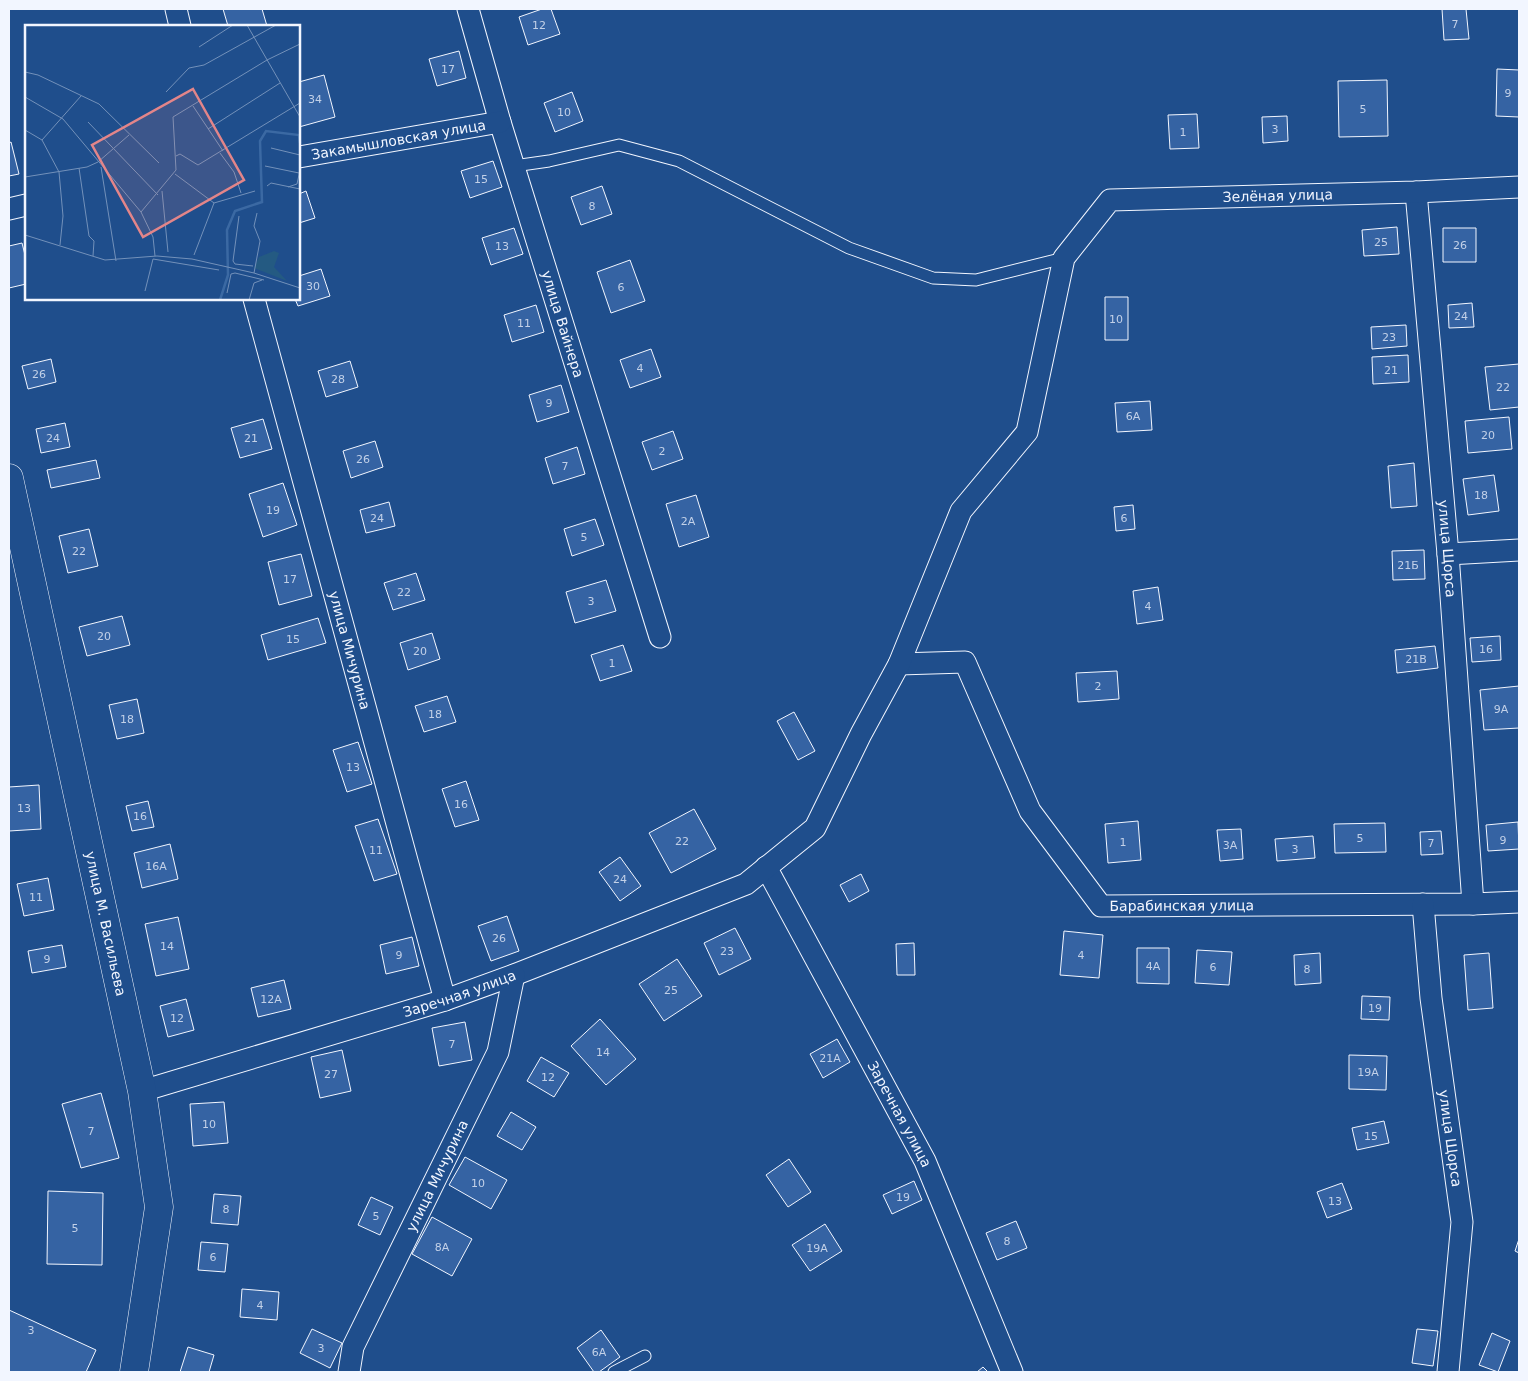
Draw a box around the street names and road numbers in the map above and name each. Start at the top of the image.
street label: Закамышловская улица [310,117,487,163]
street label: Зелёная улица [1223,186,1333,205]
street label: улица Вайнера [539,268,587,380]
street label: улица Щорса [1435,499,1459,598]
street label: улица Мичурина [326,589,374,711]
street label: улица М. Васильева [82,850,129,997]
street label: Барабинская улица [1109,897,1254,914]
street label: Заречная улица [401,967,518,1020]
street label: Заречная улица [864,1058,935,1170]
street label: улица Щорса [1436,1089,1465,1188]
street label: улица Мичурина [403,1117,471,1234]

